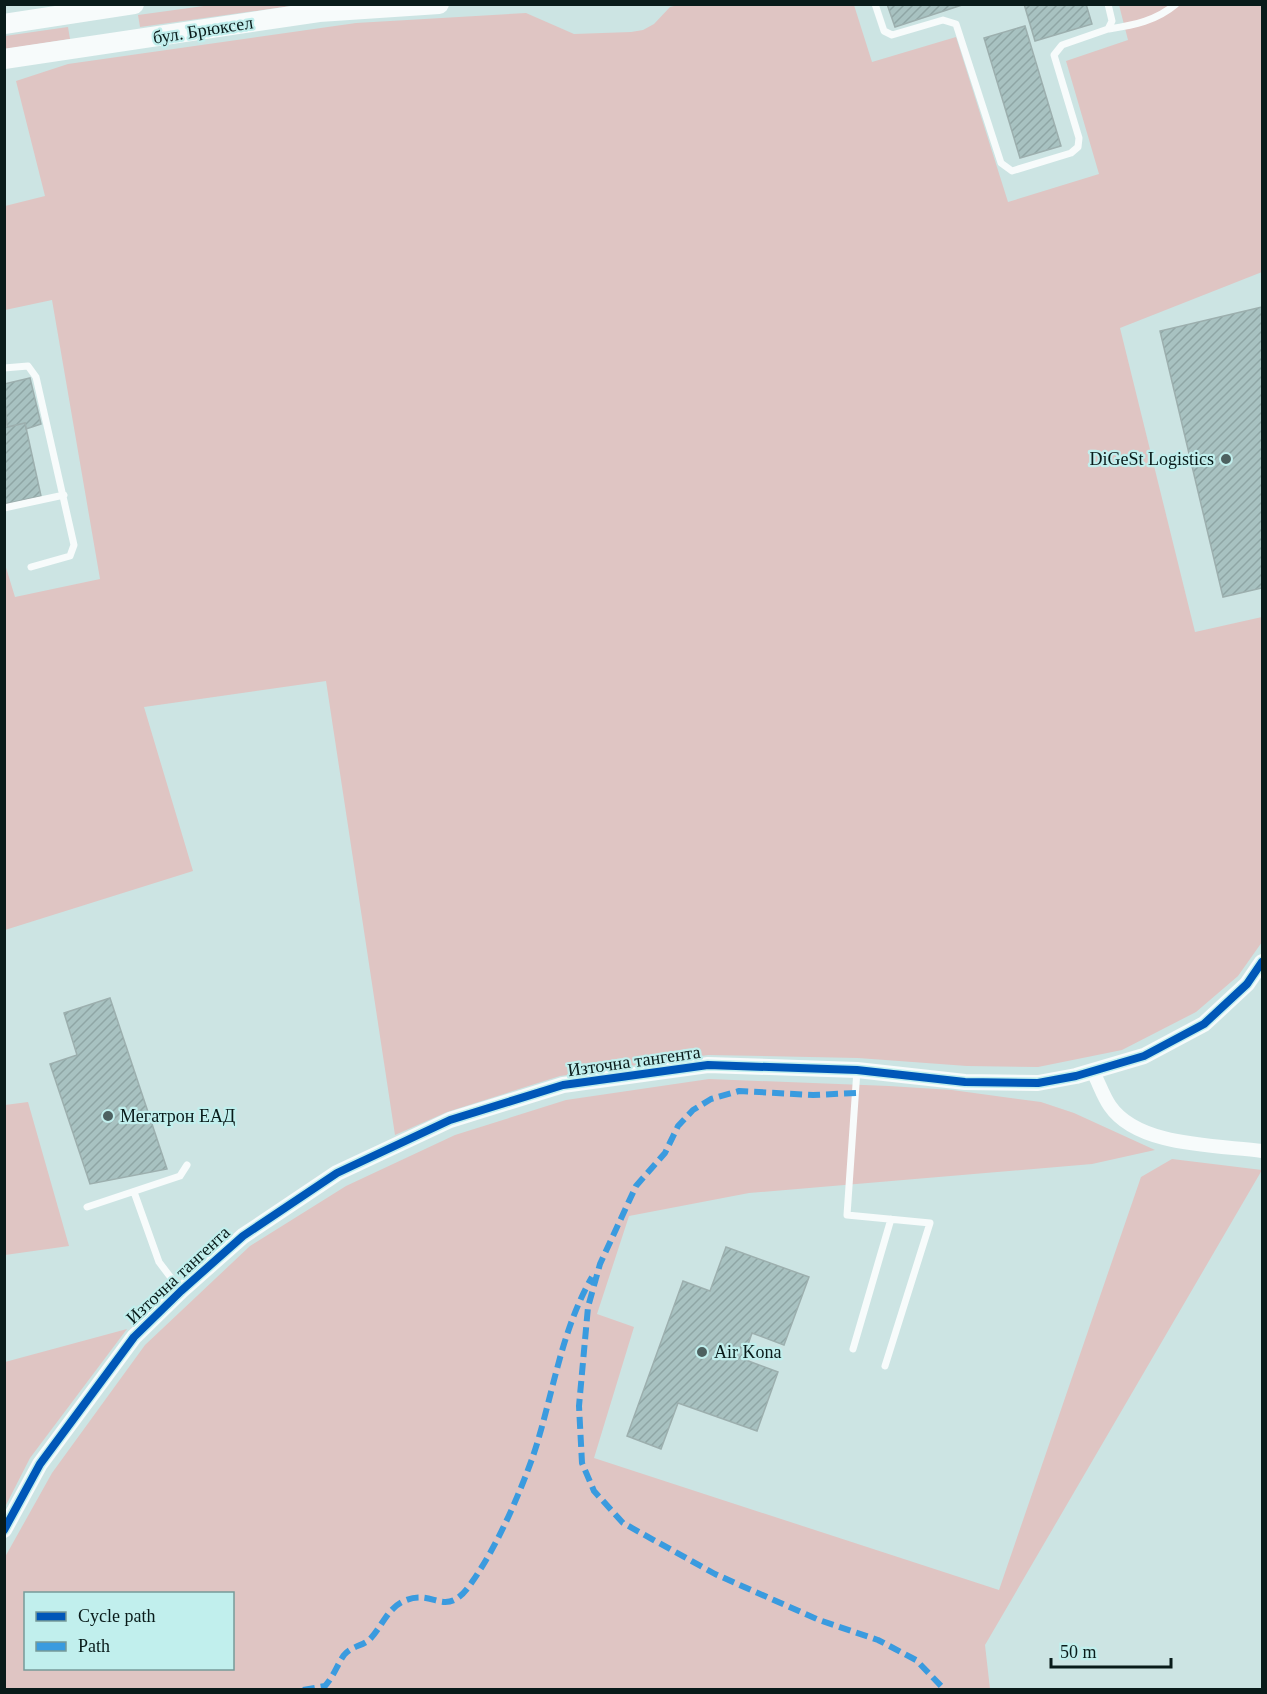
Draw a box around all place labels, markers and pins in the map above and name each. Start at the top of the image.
place label: DiGeSt Logistics [1090,449,1214,469]
marker: DiGeSt Logistics [1219,452,1233,466]
place label: Мегатрон ЕАД [120,1106,235,1126]
marker: Мегатрон ЕАД [101,1109,115,1123]
place label: Air Kona [714,1342,781,1362]
marker: Air Kona [695,1345,709,1359]

